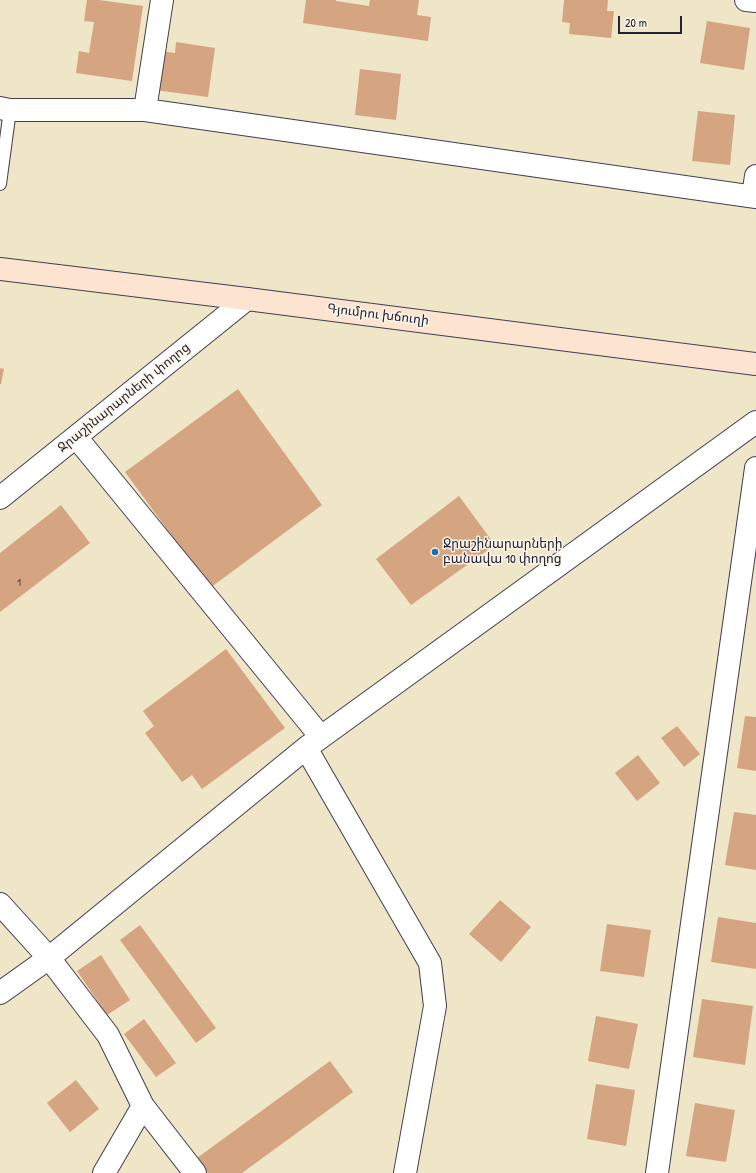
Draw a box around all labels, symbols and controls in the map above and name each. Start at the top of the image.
scale bar [620,8,684,34]
text: 20 m [625,14,647,31]
street label: Գյումրու խճուղի [326,301,430,329]
street label: Ջրաշինարարների փողոց [55,340,193,456]
place label: Ջրաշինարարների բանավա 10 փողոց [443,537,563,568]
marker: Ջրաշինարարների բանավա 10 փողոց [430,547,440,557]
house number: 1 [17,576,21,590]

